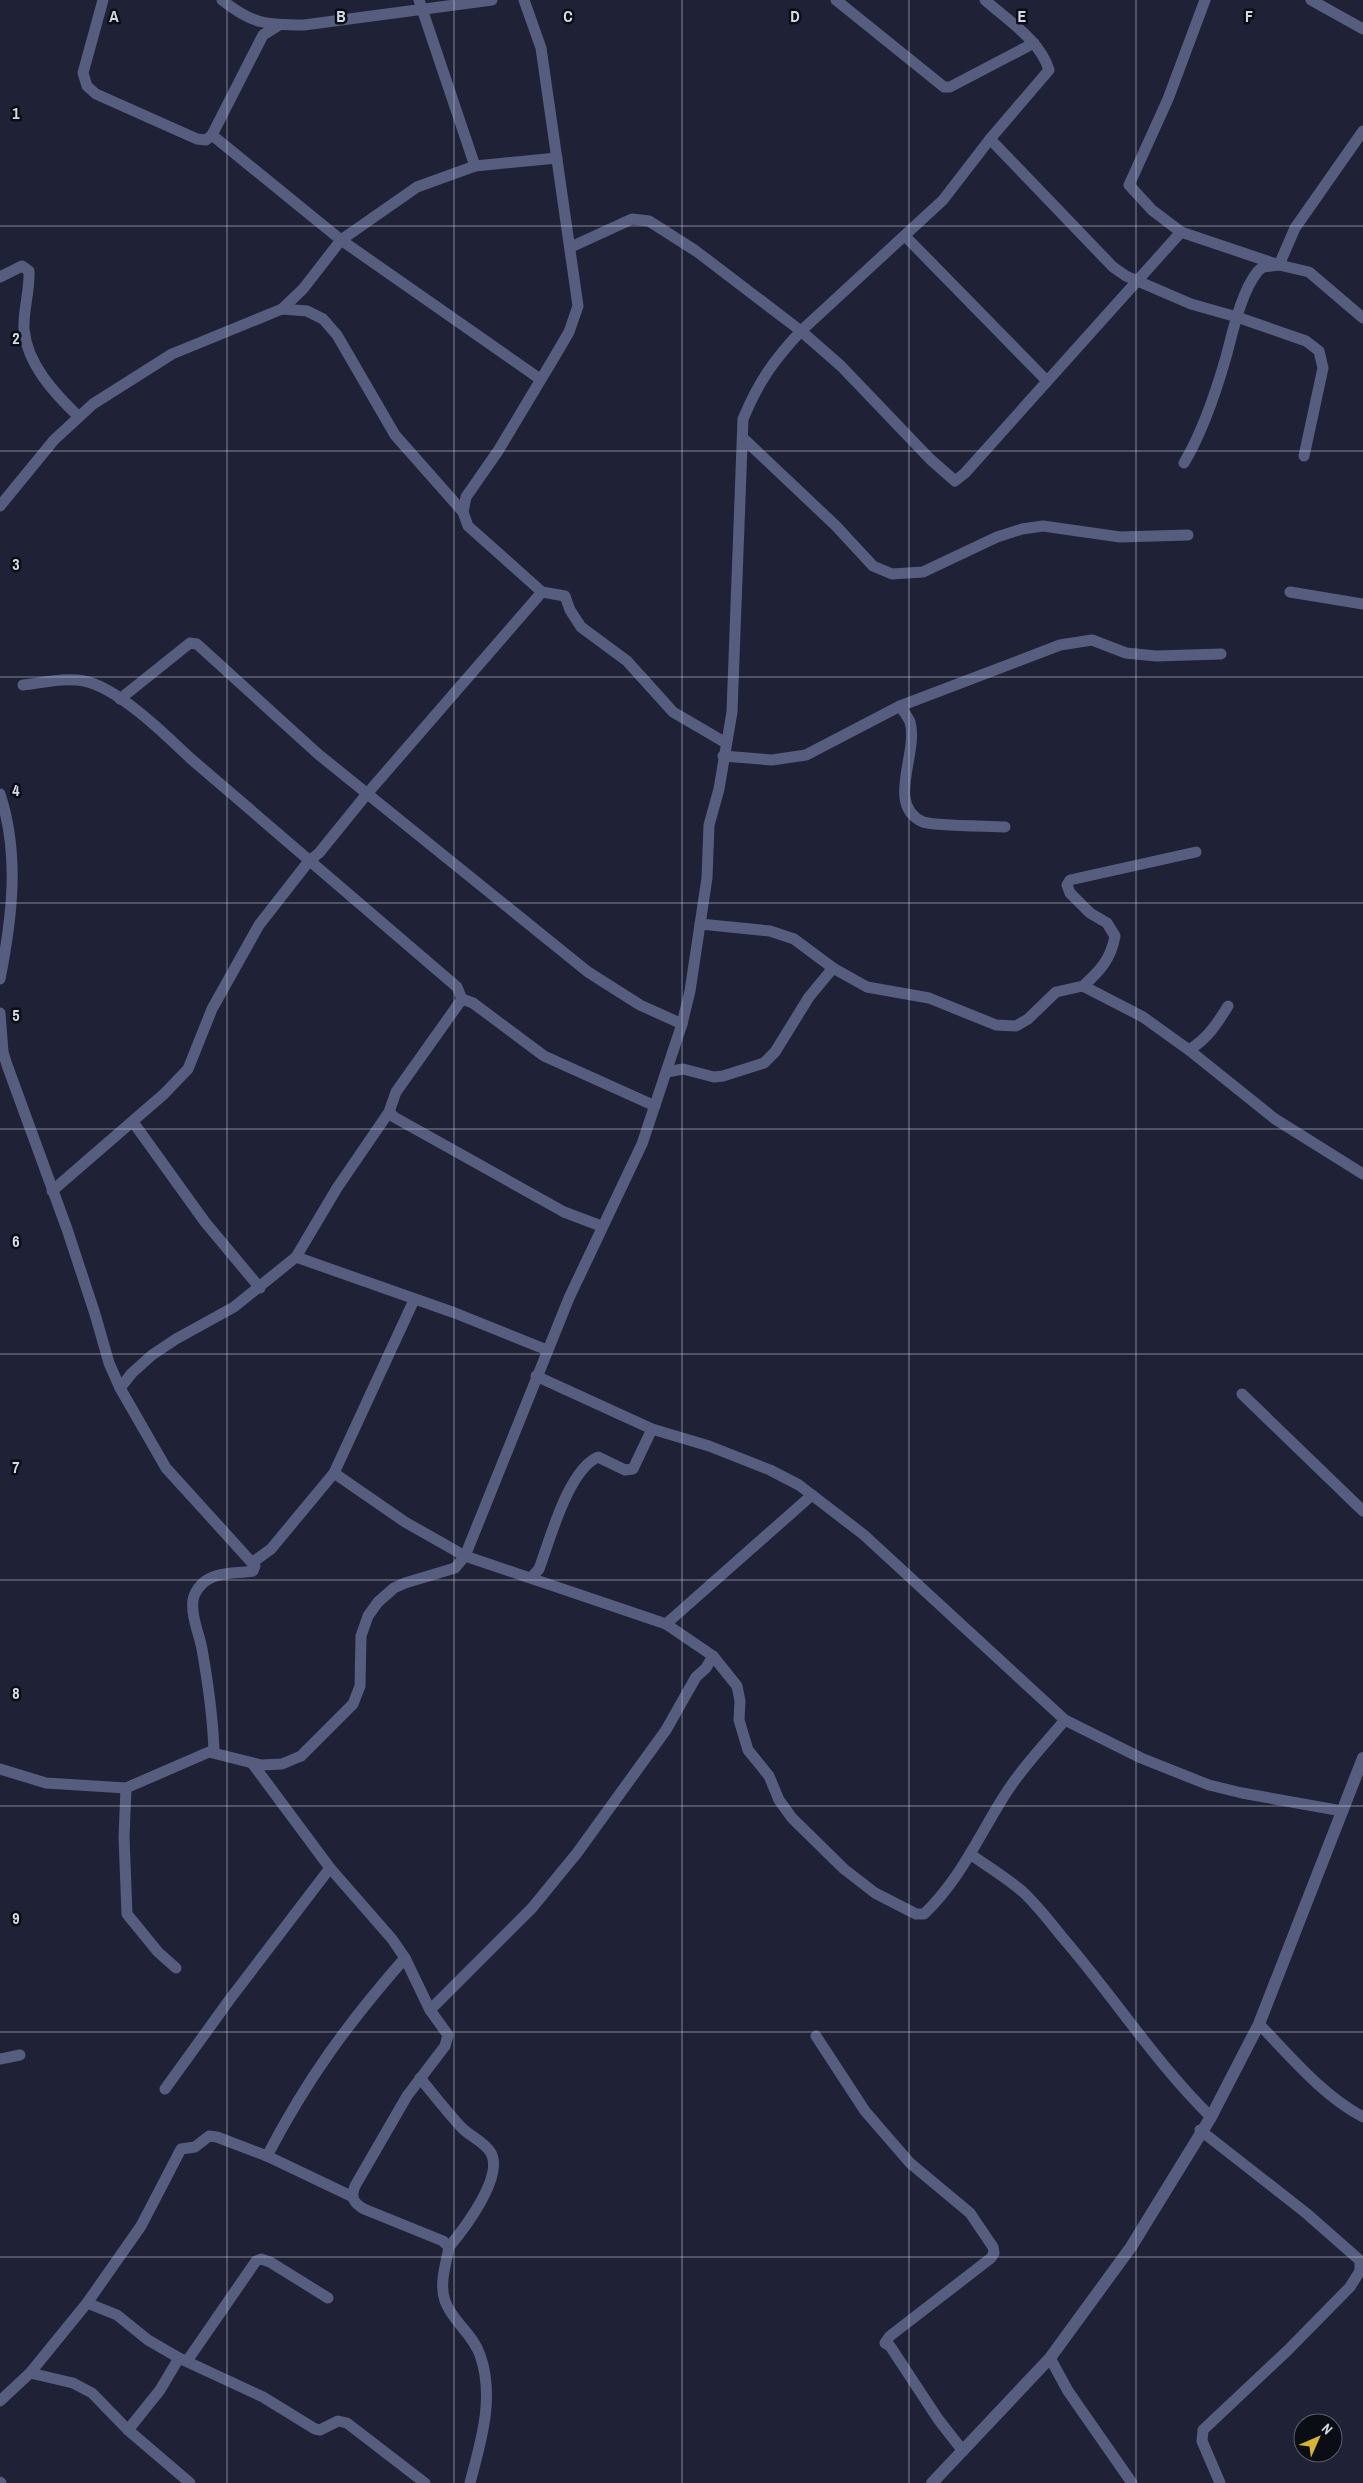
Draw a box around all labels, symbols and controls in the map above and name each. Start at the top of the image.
text: A [109,5,119,27]
text: B [336,5,346,27]
text: C [563,5,573,27]
text: D [790,5,800,27]
text: E [1018,5,1027,27]
text: F [1245,5,1253,27]
text: 1 [12,102,20,124]
text: 2 [12,327,20,349]
text: 3 [12,553,20,575]
text: 4 [12,779,20,801]
text: 5 [12,1004,20,1026]
text: 6 [12,1230,20,1252]
text: 7 [12,1456,20,1478]
text: 8 [12,1682,20,1704]
text: 9 [12,1907,20,1929]
north arrow [1293,2413,1343,2463]
text: N [1318,2420,1336,2438]

